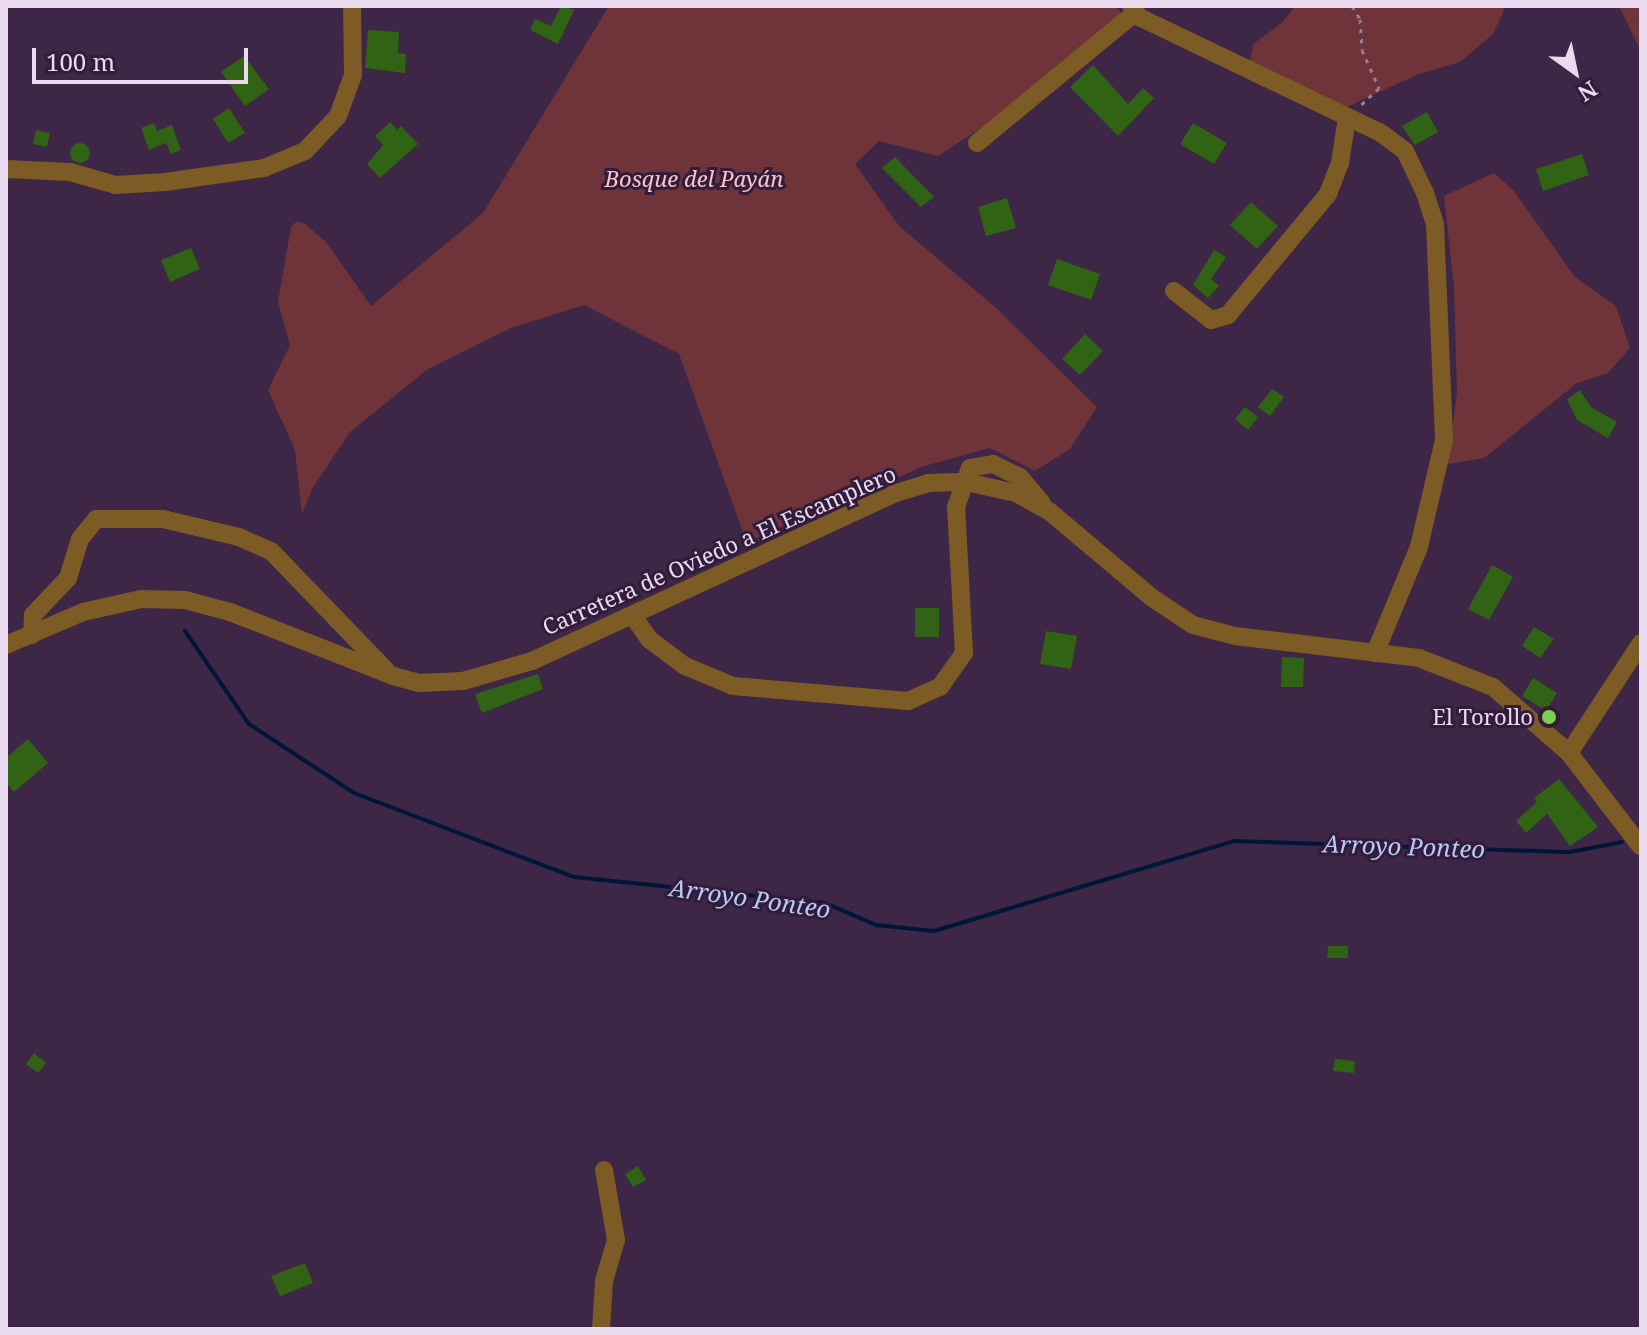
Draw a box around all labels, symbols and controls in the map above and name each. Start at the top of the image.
scale bar [36,32,252,82]
north arrow [1535,32,1615,112]
text: 100 m [46,45,115,78]
text: N [1573,75,1604,109]
park label: Bosque del Payán [605,166,783,192]
street label: Carretera de Oviedo a El Escamplero [538,460,900,640]
place label: El Torollo [1432,704,1533,730]
marker: El Torollo [1540,708,1558,726]
water label: Arroyo Ponteo [1322,829,1486,863]
water label: Arroyo Ponteo [668,872,832,924]

